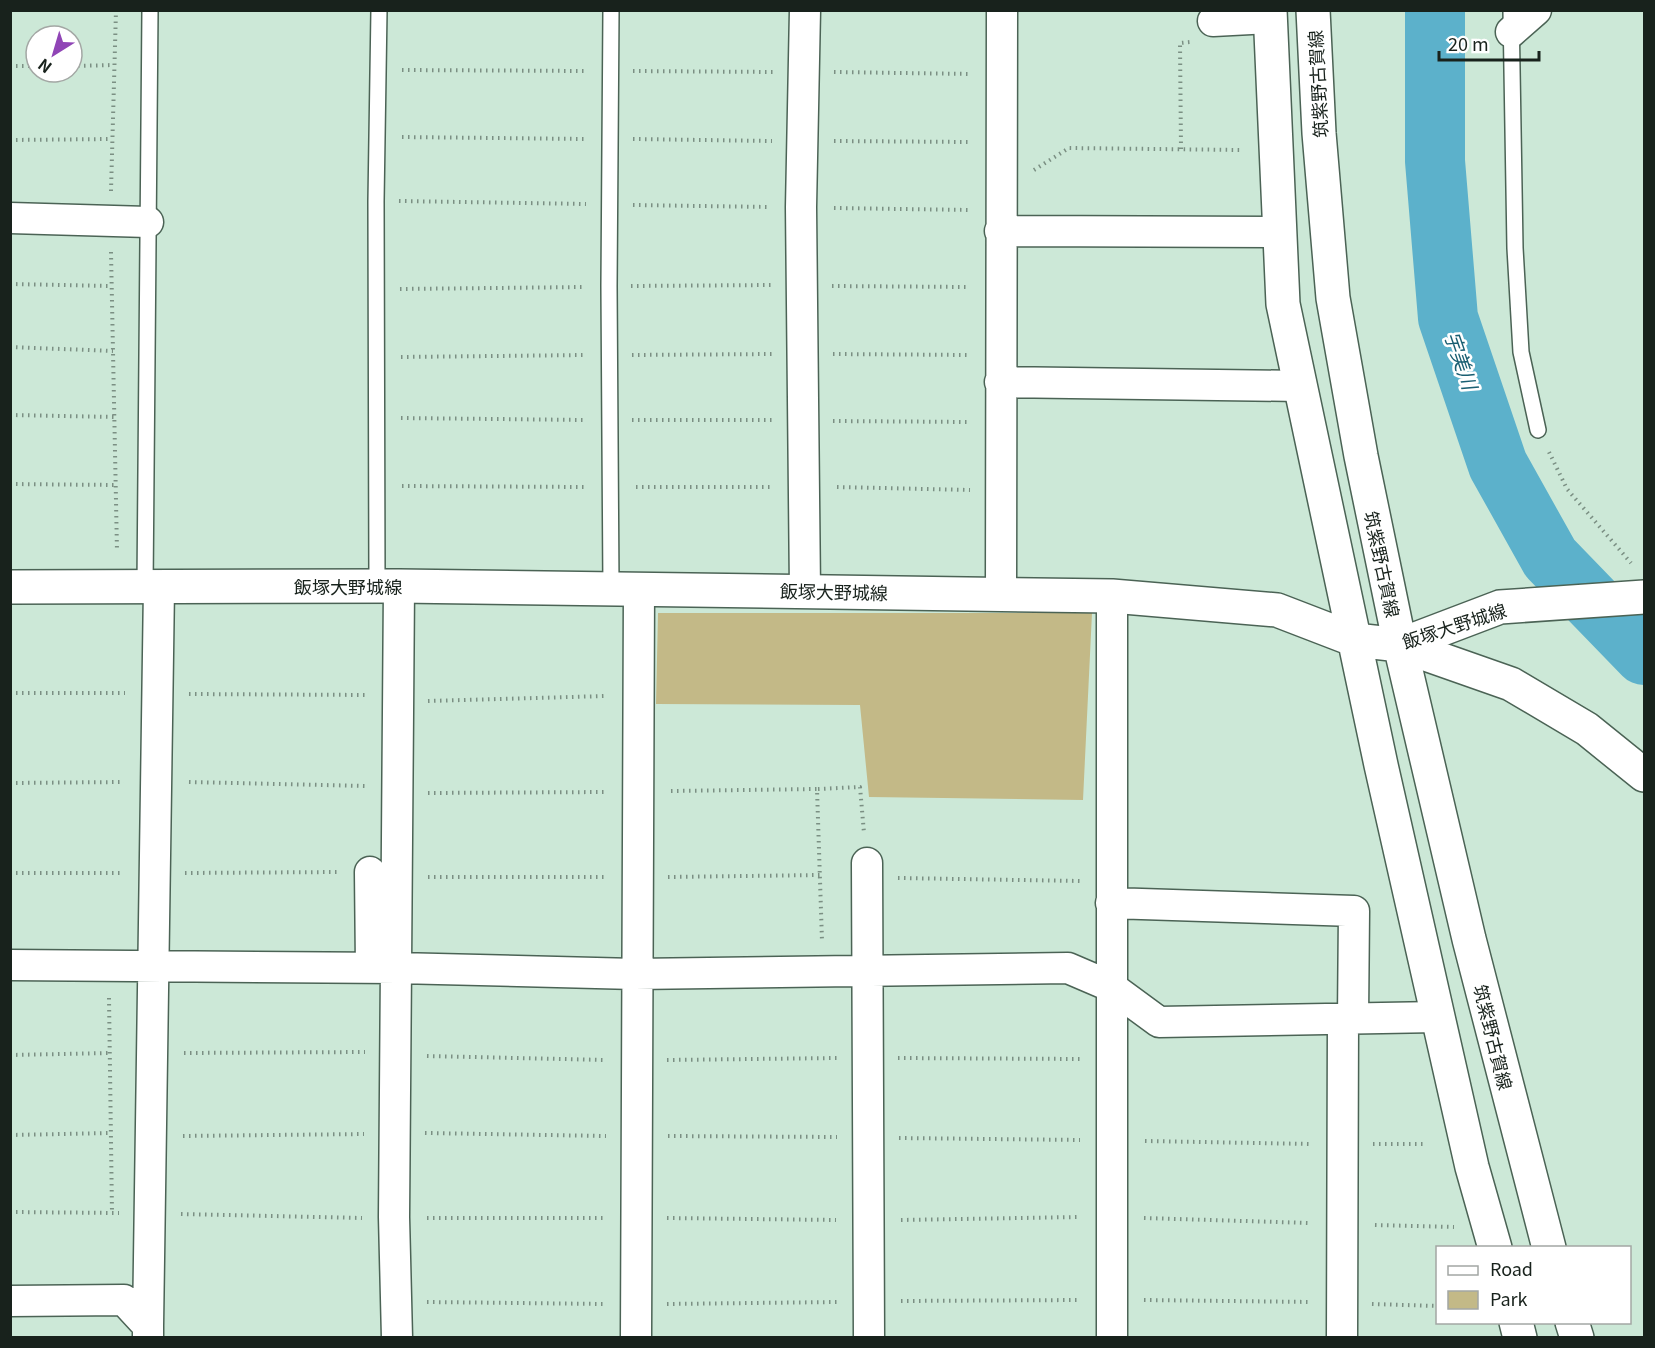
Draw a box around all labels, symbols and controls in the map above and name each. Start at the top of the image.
north arrow [24,24,84,84]
scale bar [1439,24,1540,62]
street label: 筑紫野古賀線 [1301,29,1333,139]
text: 20 m [1448,30,1489,56]
text: N [32,54,56,80]
water label: 宇美川 [1439,327,1486,395]
street label: 筑紫野古賀線 [1359,508,1407,620]
street label: 飯塚大野城線 [294,573,402,599]
street label: 飯塚大野城線 [780,577,888,605]
street label: 飯塚大野城線 [1399,596,1509,654]
street label: 筑紫野古賀線 [1468,981,1520,1093]
legend [1436,1246,1631,1324]
text: Road [1490,1255,1533,1281]
text: Park [1490,1285,1528,1311]

